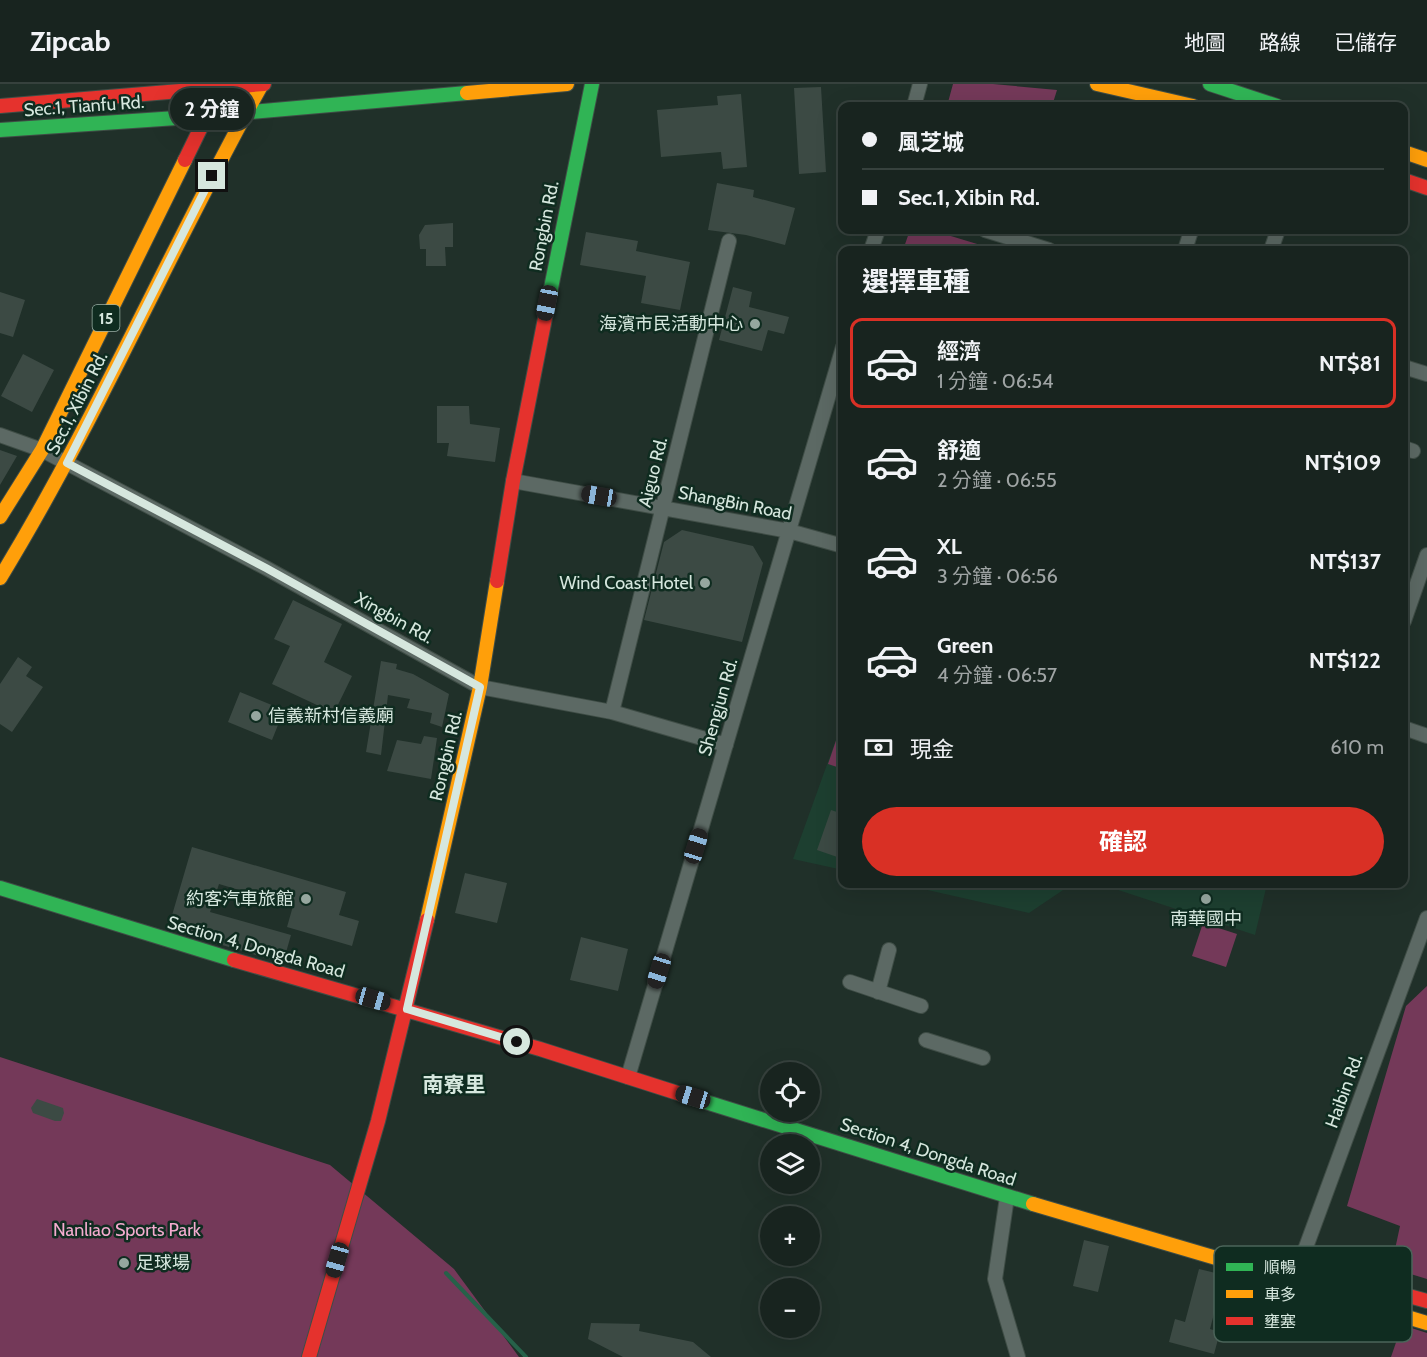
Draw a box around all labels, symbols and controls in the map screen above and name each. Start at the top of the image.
text: Zipcab [30,24,111,58]
text: 地圖 [1184,30,1226,55]
text: 路線 [1259,30,1301,55]
text: 已儲存 [1334,30,1397,55]
callout: 2 分鐘 [170,89,254,131]
street label: Sec.1, Tianfu Rd. [23,91,145,121]
text: 2 分鐘 [184,97,240,121]
text: 風芝城 [898,129,964,156]
route end [198,162,225,189]
street label: Rongbin Rd. [524,179,564,273]
text: Sec.1, Xibin Rd. [898,184,1040,211]
text: 選擇車種 [862,265,970,298]
car [535,284,559,322]
road number: 15 [92,305,120,331]
place label: 海濱市民活動中心 [599,313,743,335]
marker: 海濱市民活動中心 [748,317,762,331]
icon: car [865,336,919,390]
text: 經濟 [937,338,981,365]
street label: Sec.1, Xibin Rd. [42,348,112,458]
text: NT$81 [1319,350,1381,377]
text: 1 分鐘 · 06:54 [937,369,1054,393]
street label: Aiguo Rd. [634,435,672,509]
icon: car [865,435,919,489]
text: 舒適 [937,437,981,464]
text: NT$109 [1304,449,1381,476]
text: 2 分鐘 · 06:55 [937,468,1057,492]
street label: ShangBin Road [676,481,794,525]
car [580,484,618,508]
text: XL [937,533,962,560]
icon: car [865,534,919,588]
text: NT$137 [1309,548,1381,575]
text: 3 分鐘 · 06:56 [937,564,1058,588]
place label: Wind Coast Hotel [560,572,694,594]
marker: Wind Coast Hotel [698,576,712,590]
street label: Xingbin Rd. [351,588,437,648]
text: Green [937,632,993,659]
icon: car [865,633,919,687]
text: NT$122 [1309,647,1381,674]
street label: Shengjun Rd. [694,656,742,758]
text: 4 分鐘 · 06:57 [937,663,1057,687]
place label: 信義新村信義廟 [268,705,394,727]
marker: 信義新村信義廟 [249,709,263,723]
street label: Rongbin Rd. [425,709,467,803]
icon: cash [862,731,895,764]
text: 610 m [1330,735,1384,759]
text: 現金 [910,736,954,763]
button: 確認 [862,807,1384,876]
car [682,826,710,866]
place label: 約客汽車旅館 [186,888,294,910]
marker: 約客汽車旅館 [299,892,313,906]
marker: 南華國中 [1199,892,1213,906]
place label: 南華國中 [1170,908,1242,930]
street label: Section 4, Dongda Road [165,911,347,983]
car [645,951,673,991]
car [353,985,393,1013]
route start [503,1028,530,1055]
street label: Haibin Rd. [1320,1051,1368,1131]
map controls [760,1062,820,1338]
button: locate [760,1062,820,1122]
district label: 南寮里 [423,1072,486,1097]
car [673,1083,713,1111]
street label: Section 4, Dongda Road [837,1113,1019,1191]
button: layers [760,1134,820,1194]
button: + [760,1206,820,1266]
park label: Nanliao Sports Park [53,1219,202,1241]
car [323,1240,351,1280]
legend [1214,1246,1412,1342]
place label: 足球場 [136,1252,190,1274]
marker: 足球場 [117,1256,131,1270]
text: 順暢 [1264,1258,1296,1277]
button: − [760,1278,820,1338]
text: 車多 [1264,1285,1296,1304]
text: 壅塞 [1264,1312,1296,1331]

